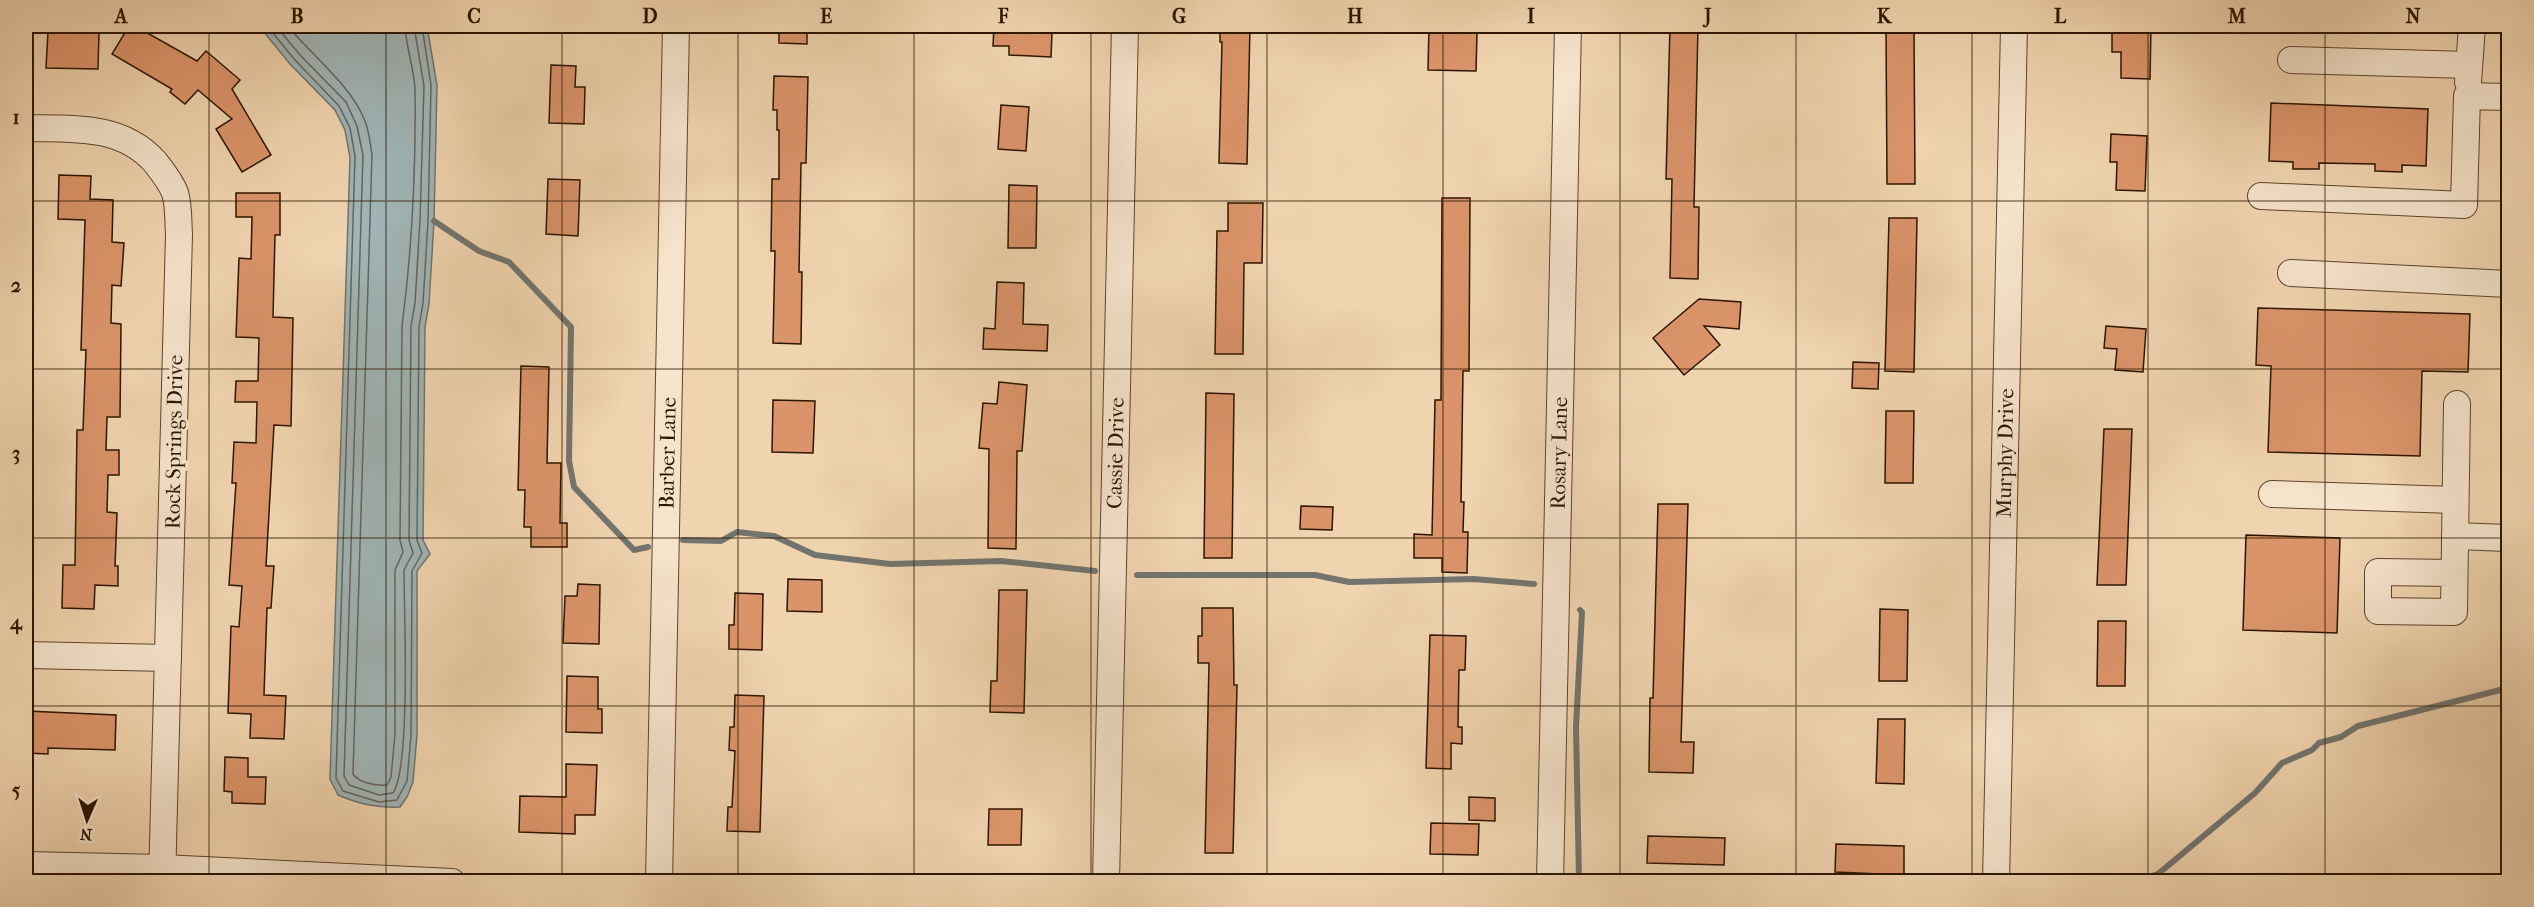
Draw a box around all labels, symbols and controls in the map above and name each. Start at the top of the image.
text: A [113,5,129,28]
text: B [290,5,304,28]
text: C [467,5,481,28]
text: D [642,5,658,28]
text: E [820,5,832,28]
text: F [997,5,1009,28]
text: G [1172,5,1186,28]
text: H [1347,5,1363,28]
text: I [1527,5,1535,28]
text: J [1702,5,1712,28]
text: K [1877,5,1893,28]
text: L [2054,5,2067,28]
text: M [2227,5,2247,28]
text: N [2405,5,2421,28]
text: 1 [12,106,20,129]
text: 2 [11,274,21,297]
street label: Rock Springs Drive [160,355,188,529]
street label: Murphy Drive [1992,388,2018,518]
street label: Barber Lane [654,397,681,509]
street label: Cassie Drive [1102,397,1129,509]
street label: Rosary Lane [1546,397,1572,510]
text: 3 [12,442,20,465]
text: 4 [9,611,23,635]
text: 5 [12,779,21,802]
north arrow [57,790,117,850]
text: N [79,825,93,844]

